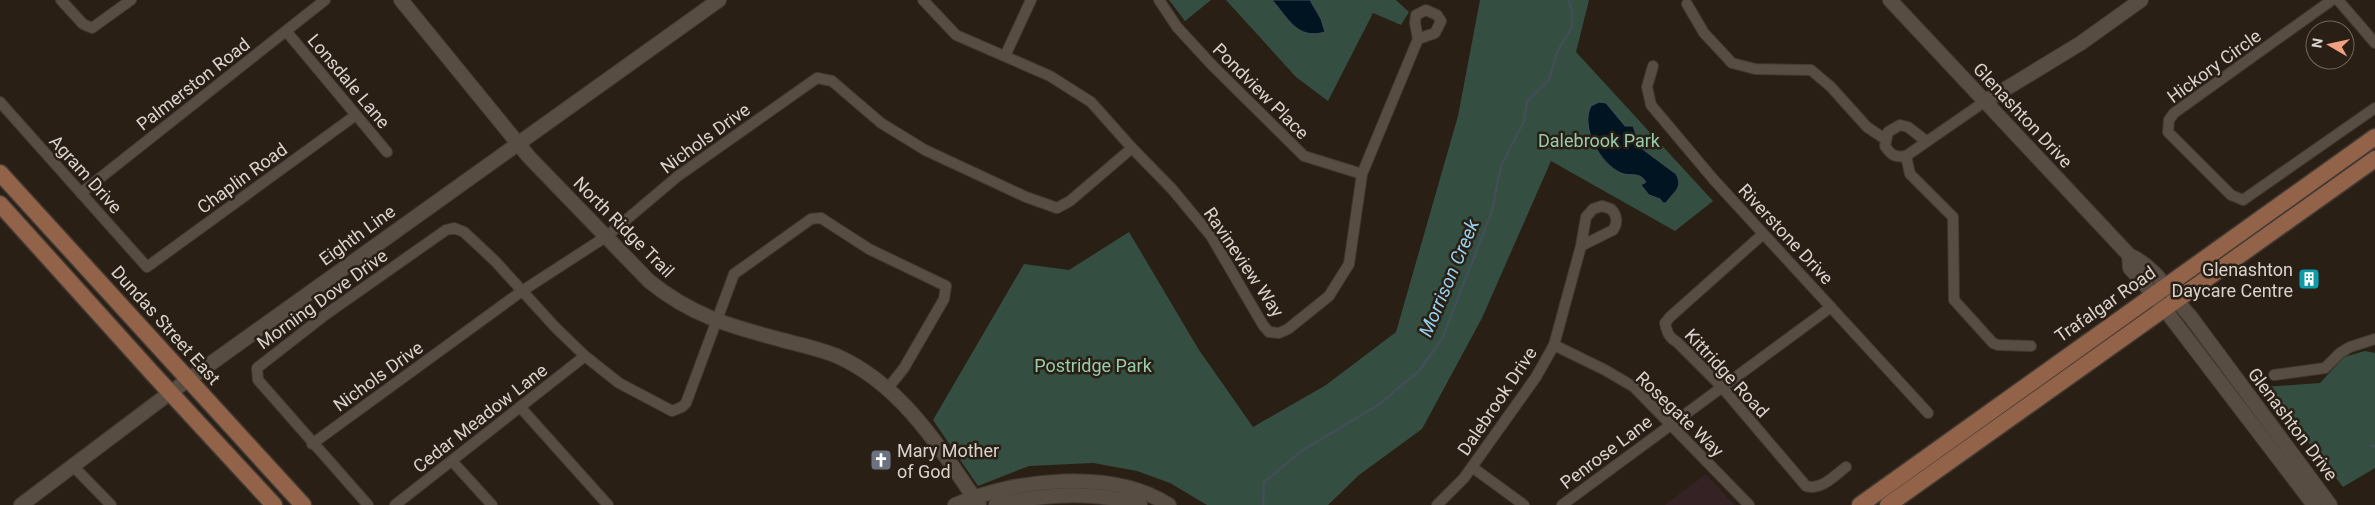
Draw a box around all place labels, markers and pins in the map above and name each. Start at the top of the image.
place label: Glenashton Daycare Centre [2171,259,2293,301]
building icon: Glenashton Daycare Centre [2297,267,2321,291]
place label: Mary Mother of God [897,440,999,482]
church icon: Mary Mother of God [869,448,893,472]

